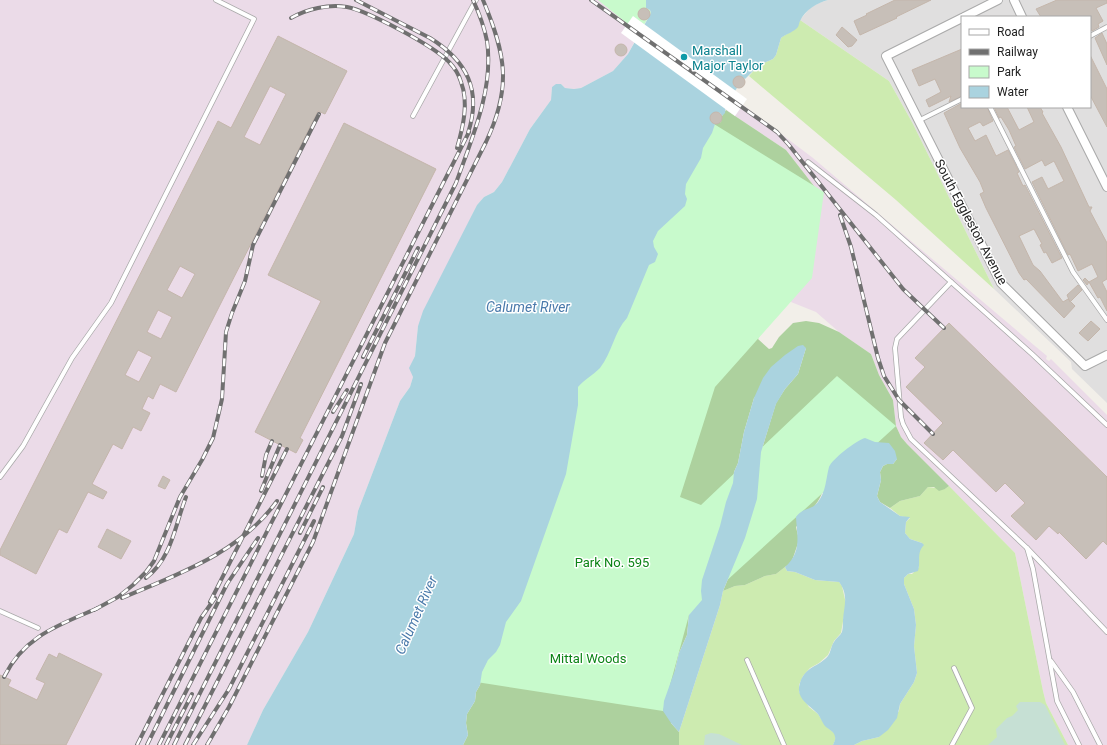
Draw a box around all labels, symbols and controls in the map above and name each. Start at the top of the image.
legend [961,16,1091,108]
text: Road [997,25,1025,39]
place label: Marshall Major Taylor [692,43,764,73]
text: Railway [997,45,1038,59]
marker: Marshall Major Taylor [679,52,689,62]
text: Park [997,65,1022,79]
text: Water [997,85,1028,99]
street label: South Eggleston Avenue [932,157,1011,287]
water label: Calumet River [486,299,570,315]
park label: Park No. 595 [575,555,649,570]
water label: Calumet River [392,573,441,657]
park label: Mittal Woods [550,651,627,666]

